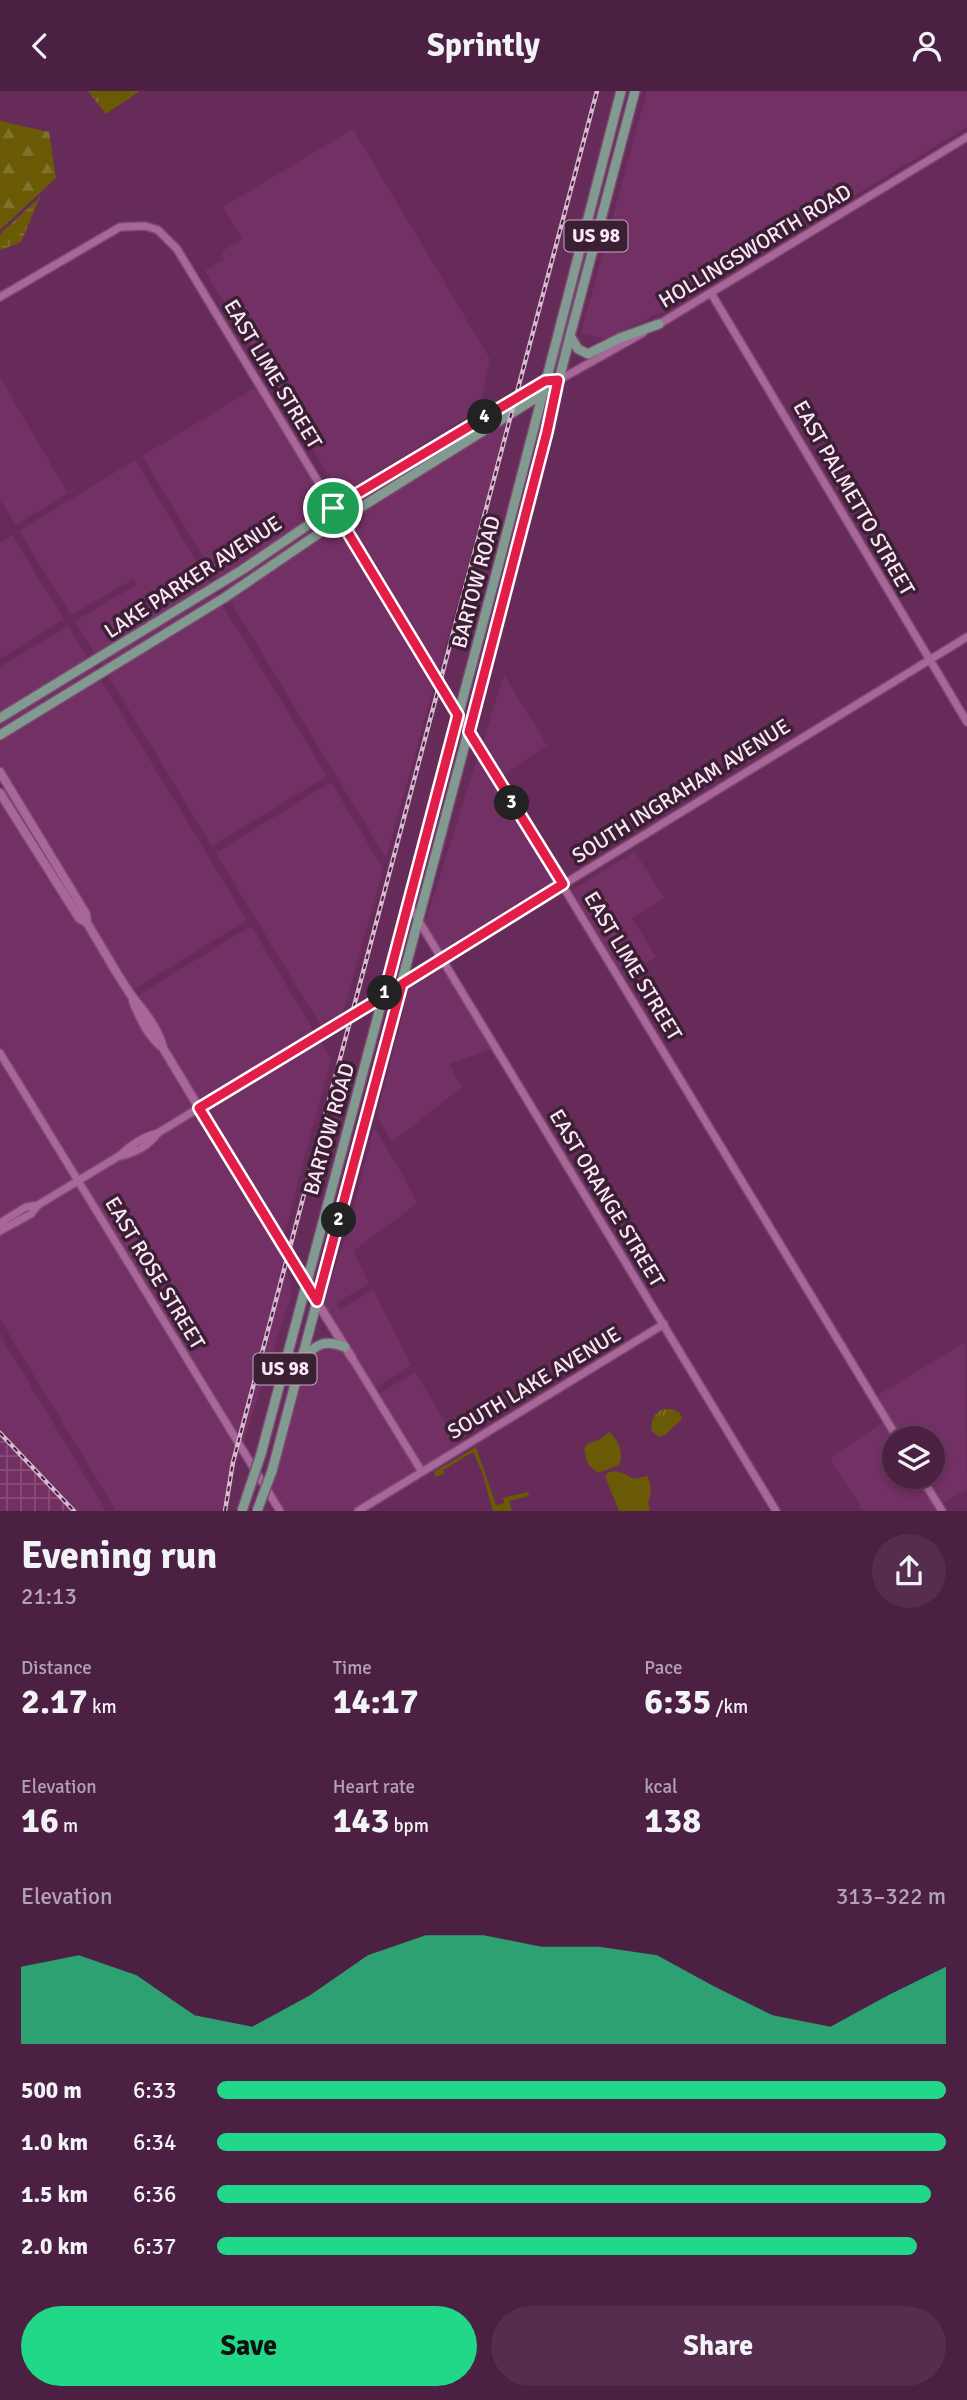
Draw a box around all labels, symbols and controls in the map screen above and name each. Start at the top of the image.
text: Sprintly [427,26,540,65]
icon: back [21,27,59,65]
icon: person [908,27,946,65]
street label: HOLLINGSWORTH ROAD [654,178,856,314]
road number: US 98 [564,221,628,251]
street label: EAST LIME STREET [218,295,328,454]
street label: EAST PALMETTO STREET [787,396,921,601]
pin: 4 [468,399,503,435]
text: 4 [479,404,490,428]
pin [303,478,363,538]
icon: arrive [314,489,352,527]
street label: LAKE PARKER AVENUE [99,510,287,644]
street label: BARTOW ROAD [446,513,506,651]
street label: SOUTH INGRAHAM AVENUE [567,713,795,869]
pin: 3 [494,785,530,821]
text: 3 [506,790,517,814]
street label: EAST LIME STREET [578,887,688,1046]
pin: 1 [368,975,402,1011]
text: 1 [379,980,390,1004]
street label: BARTOW ROAD [298,1060,360,1198]
street label: EAST ORANGE STREET [544,1105,671,1292]
street label: EAST ROSE STREET [99,1192,211,1355]
pin: 2 [322,1203,356,1237]
text: 2 [333,1207,344,1231]
street label: SOUTH LAKE AVENUE [443,1321,625,1445]
road number: US 98 [254,1353,316,1385]
map controls [882,1426,945,1489]
button: layers [882,1426,945,1489]
text: Evening run [21,1532,217,1579]
button: share [872,1534,946,1608]
text: 21:13 [21,1582,77,1611]
text: Distance [21,1656,92,1680]
text: Time [333,1656,372,1680]
text: Pace [644,1656,683,1680]
text: 2.17 [21,1680,88,1723]
text: 14:17 [333,1680,419,1723]
text: 6:35 [644,1680,711,1723]
text: km [88,1695,117,1719]
text: /km [711,1695,748,1719]
text: Elevation [21,1775,97,1799]
text: Heart rate [333,1775,415,1799]
text: kcal [644,1775,678,1799]
text: 16 [21,1799,59,1842]
text: 143 [333,1799,389,1842]
text: 138 [644,1799,701,1842]
text: m [59,1814,78,1838]
text: bpm [389,1814,429,1838]
text: Elevation [21,1882,113,1911]
text: 313–322 m [836,1882,946,1911]
text: 500 m [21,2076,82,2105]
text: 6:33 [133,2076,176,2105]
text: 1.0 km [21,2128,88,2157]
text: 6:34 [133,2128,176,2157]
text: 1.5 km [21,2180,88,2209]
text: 6:36 [133,2180,176,2209]
text: 2.0 km [21,2232,88,2261]
text: 6:37 [133,2232,176,2261]
button: Save [21,2306,477,2386]
button: Share [491,2306,946,2386]

